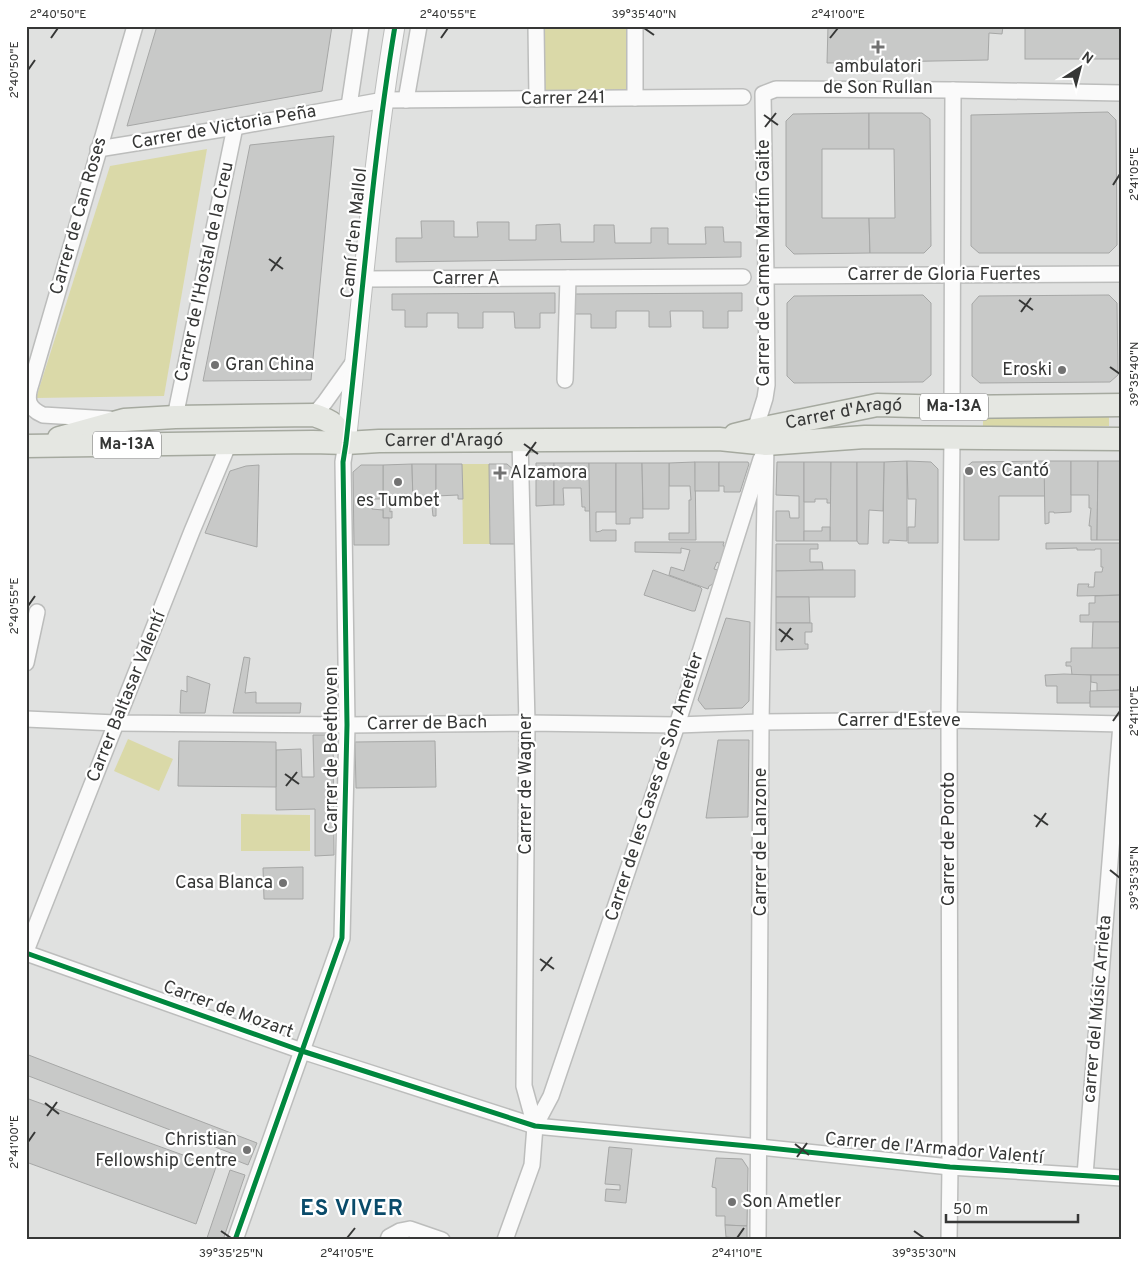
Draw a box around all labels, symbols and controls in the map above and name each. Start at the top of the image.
text: 2°40'50"E [29,7,87,23]
text: 2°40'55"E [420,7,476,23]
text: 39°35'40"N [612,7,676,23]
text: 2°41'00"E [811,7,865,23]
marker: ambulatori de Son Rullan [871,40,885,54]
text: 2°40'50"E [7,41,23,99]
north arrow [1056,42,1106,92]
text: N [1078,49,1096,69]
place label: ambulatori de Son Rullan [823,56,933,100]
street label: Carrer 241 [520,87,606,111]
street label: Carrer de Victoria Peña [130,100,318,156]
street label: Carrer de Can Roses [45,134,113,298]
street label: Carrer de Carmen Martín Gaite [753,139,776,387]
text: 2°41'05"E [1127,147,1143,201]
street label: Carrer de l'Hostal de la Creu [170,160,240,384]
street label: Camí d'en Mallol [337,167,373,299]
street label: Carrer de Gloria Fuertes [847,264,1041,287]
street label: Carrer A [432,268,500,291]
text: 39°35'40"N [1127,342,1143,406]
place label: Gran China [225,354,314,377]
marker: Gran China [209,359,221,371]
place label: Eroski [1002,359,1052,382]
marker: Eroski [1056,364,1068,376]
street label: Carrer d'Aragó [783,393,902,435]
road number: Ma-13A [920,394,988,421]
street label: Carrer d'Aragó [384,429,503,452]
road number: Ma-13A [93,432,161,458]
place label: es Cantó [979,460,1049,483]
place label: Alzamora [510,462,587,485]
marker: es Cantó [963,465,975,477]
marker: Alzamora [494,467,506,479]
marker: es Tumbet [392,476,404,488]
place label: es Tumbet [356,490,440,513]
text: 2°40'55"E [7,578,23,634]
street label: Carrer Baltasar Valentí [82,607,172,786]
street label: Carrer de les Cases de Son Ametler [601,649,709,925]
street label: Carrer de Beethoven [321,666,344,834]
text: 2°41'10"E [1127,686,1143,736]
street label: Carrer d'Esteve [837,710,961,733]
street label: Carrer de Bach [366,711,488,737]
street label: Carrer de Wagner [515,713,538,855]
street label: Carrer de Lanzone [750,768,773,916]
street label: Carrer de Poroto [938,772,961,906]
text: 39°35'35"N [1127,846,1143,910]
place label: Casa Blanca [175,872,273,895]
marker: Casa Blanca [277,877,289,889]
street label: carrer del Músic Arrieta [1078,914,1118,1104]
street label: Carrer de Mozart [160,976,296,1044]
text: 2°41'00"E [7,1115,23,1169]
street label: Carrer de l'Armador Valentí [824,1128,1046,1170]
place label: Christian Fellowship Centre [95,1129,237,1173]
marker: Christian Fellowship Centre [241,1144,253,1156]
place label: Son Ametler [742,1191,841,1214]
scale bar [946,1191,1078,1223]
district label: ES VIVER [300,1196,404,1223]
marker: Son Ametler [726,1196,738,1208]
text: 50 m [953,1201,988,1220]
text: 39°35'25"N [199,1246,263,1262]
text: 2°41'05"E [320,1246,374,1262]
text: 2°41'10"E [712,1246,762,1262]
text: 39°35'30"N [892,1246,956,1262]

